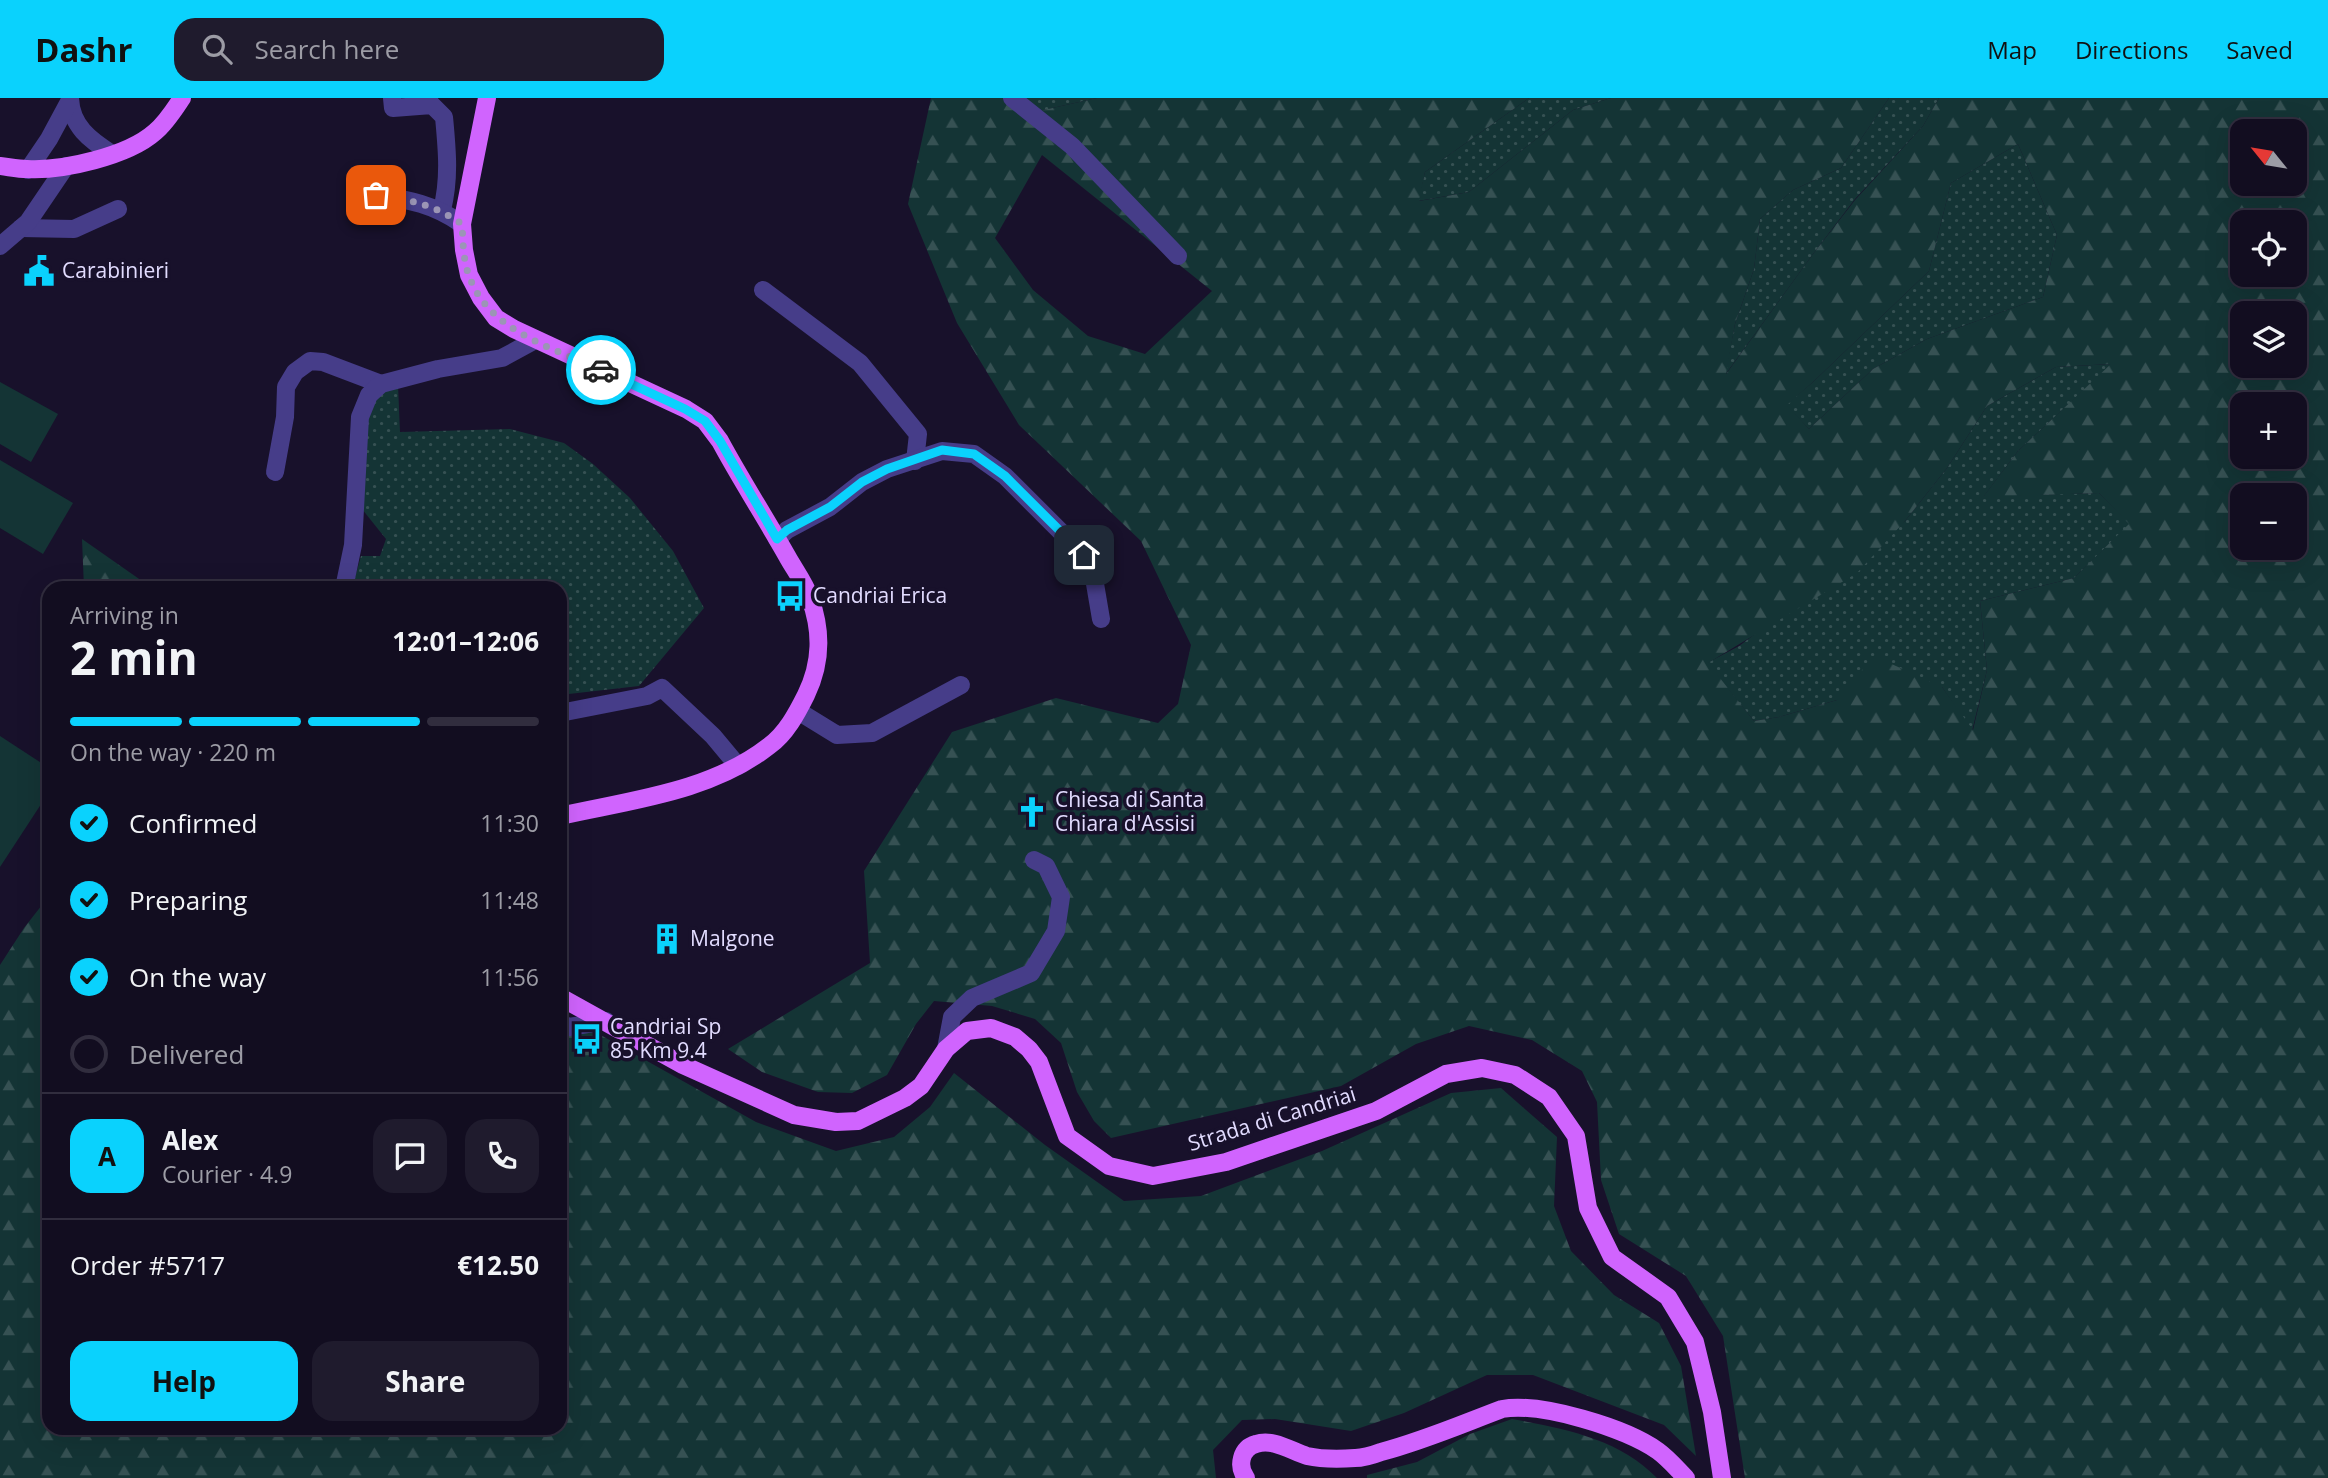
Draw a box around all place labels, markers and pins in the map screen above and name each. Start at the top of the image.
pin [346,165,406,225]
public building icon: Carabinieri [22,254,56,288]
place label: Carabinieri [62,256,169,284]
pin [1054,525,1114,585]
bus stop icon: Candriai Erica [773,579,807,613]
place label: Candriai Erica [813,581,947,609]
place label: Chiesa di Santa Chiara d'Assisi [1055,785,1204,837]
church icon: Chiesa di Santa Chiara d'Assisi [1015,795,1049,829]
building icon: Malgone [650,922,684,956]
place label: Malgone [690,924,775,952]
place label: Candriai Sp 85 Km 9.4 [610,1012,721,1064]
bus stop icon: Candriai Sp 85 Km 9.4 [570,1022,604,1056]

